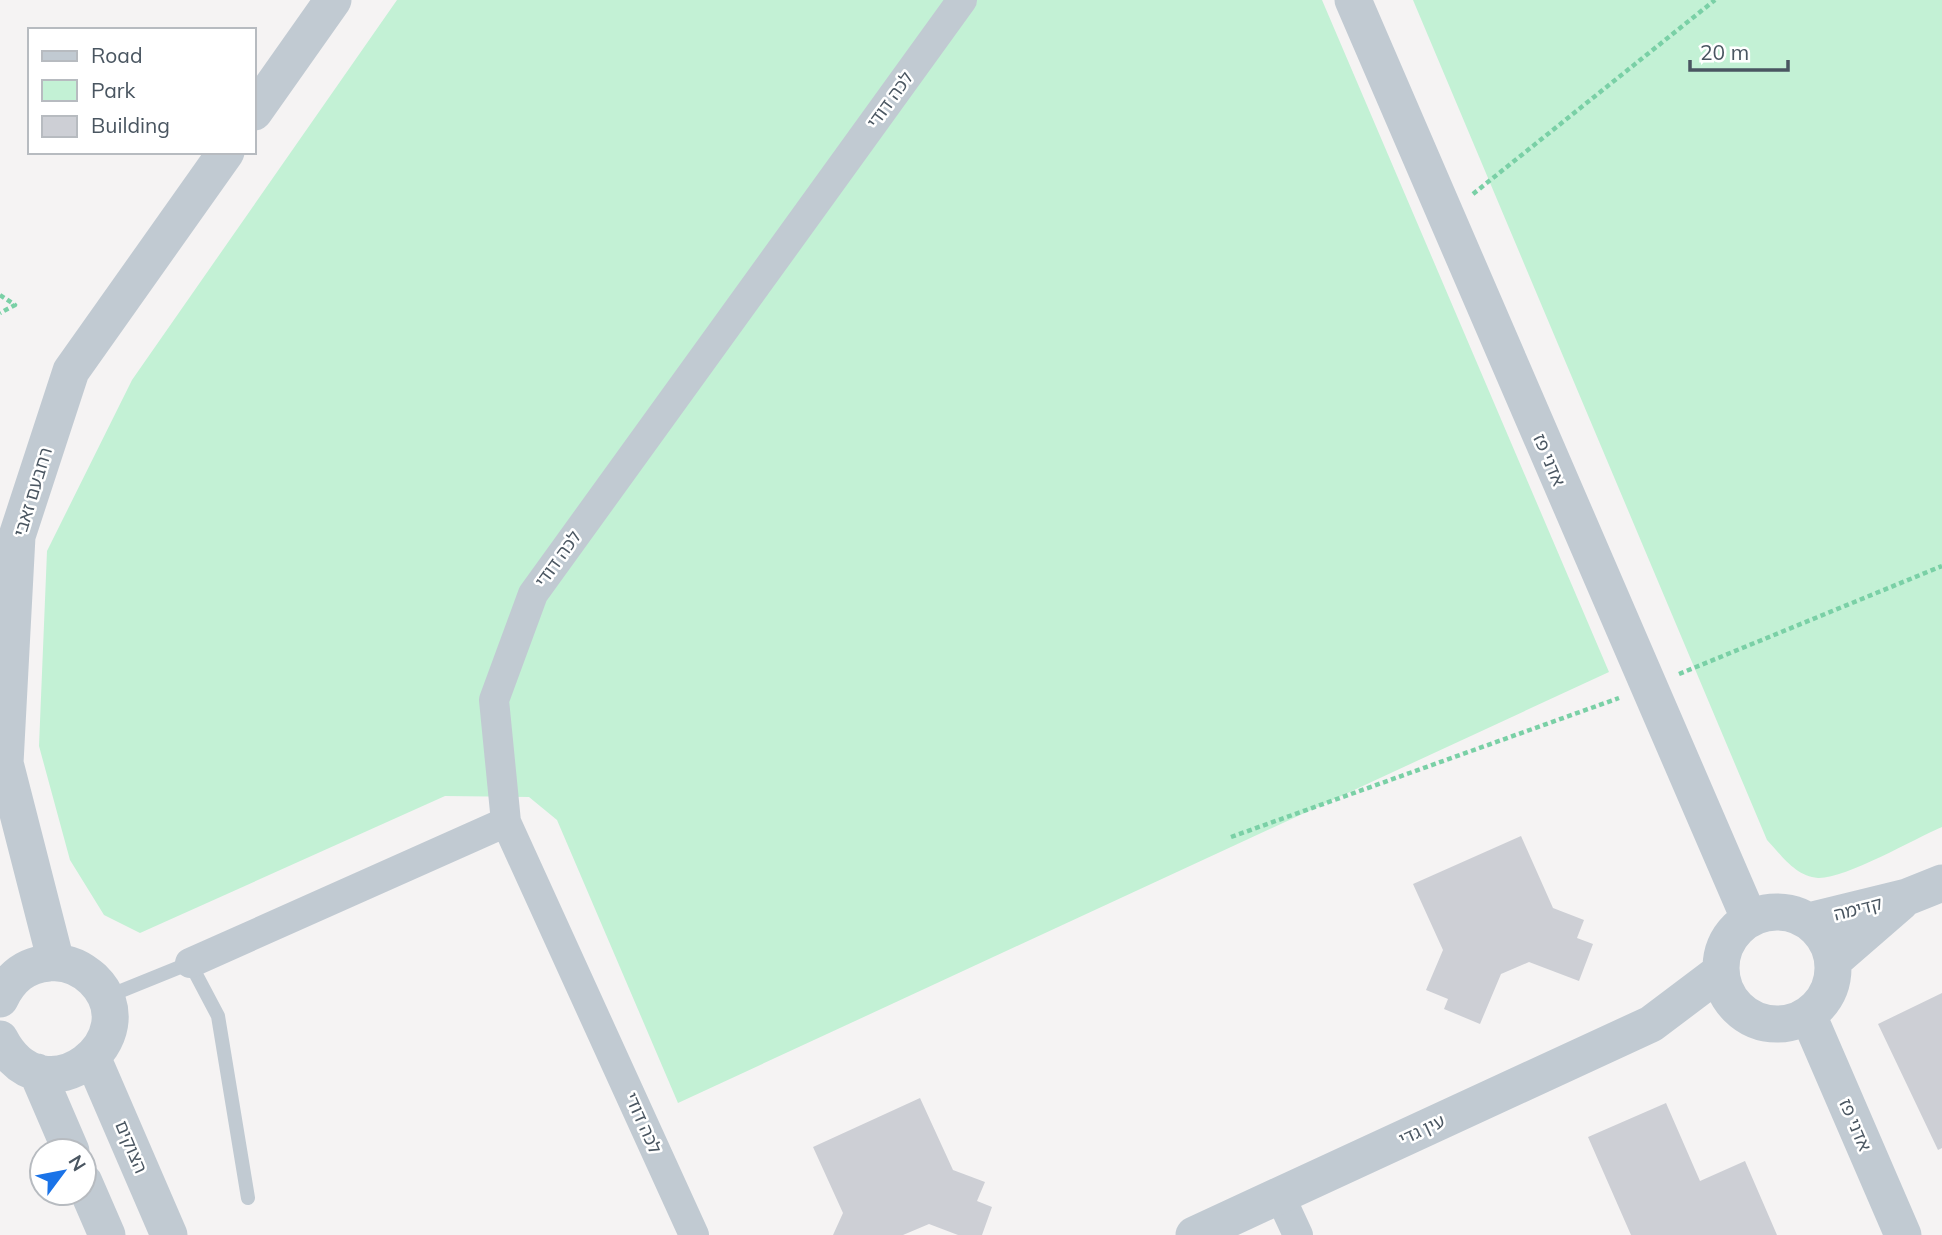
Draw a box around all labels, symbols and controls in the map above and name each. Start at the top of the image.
legend [28,28,256,154]
scale bar [1690,28,1788,72]
text: 20 m [1700,39,1749,65]
text: Road [91,42,142,68]
street label: לכה דודי [861,67,918,133]
text: Park [91,77,135,103]
text: Building [91,112,170,138]
street label: אדני פז [1528,430,1571,489]
street label: רחבעם זאבי [8,444,57,539]
street label: לכה דודי [529,526,586,592]
street label: קדימה [1831,891,1885,926]
street label: לכה דודי [620,1089,667,1157]
street label: אדני פז [1834,1095,1877,1154]
street label: עין גדי [1395,1109,1449,1150]
street label: הצוקים [110,1117,153,1177]
north arrow [28,1137,98,1207]
text: N [63,1151,91,1175]

